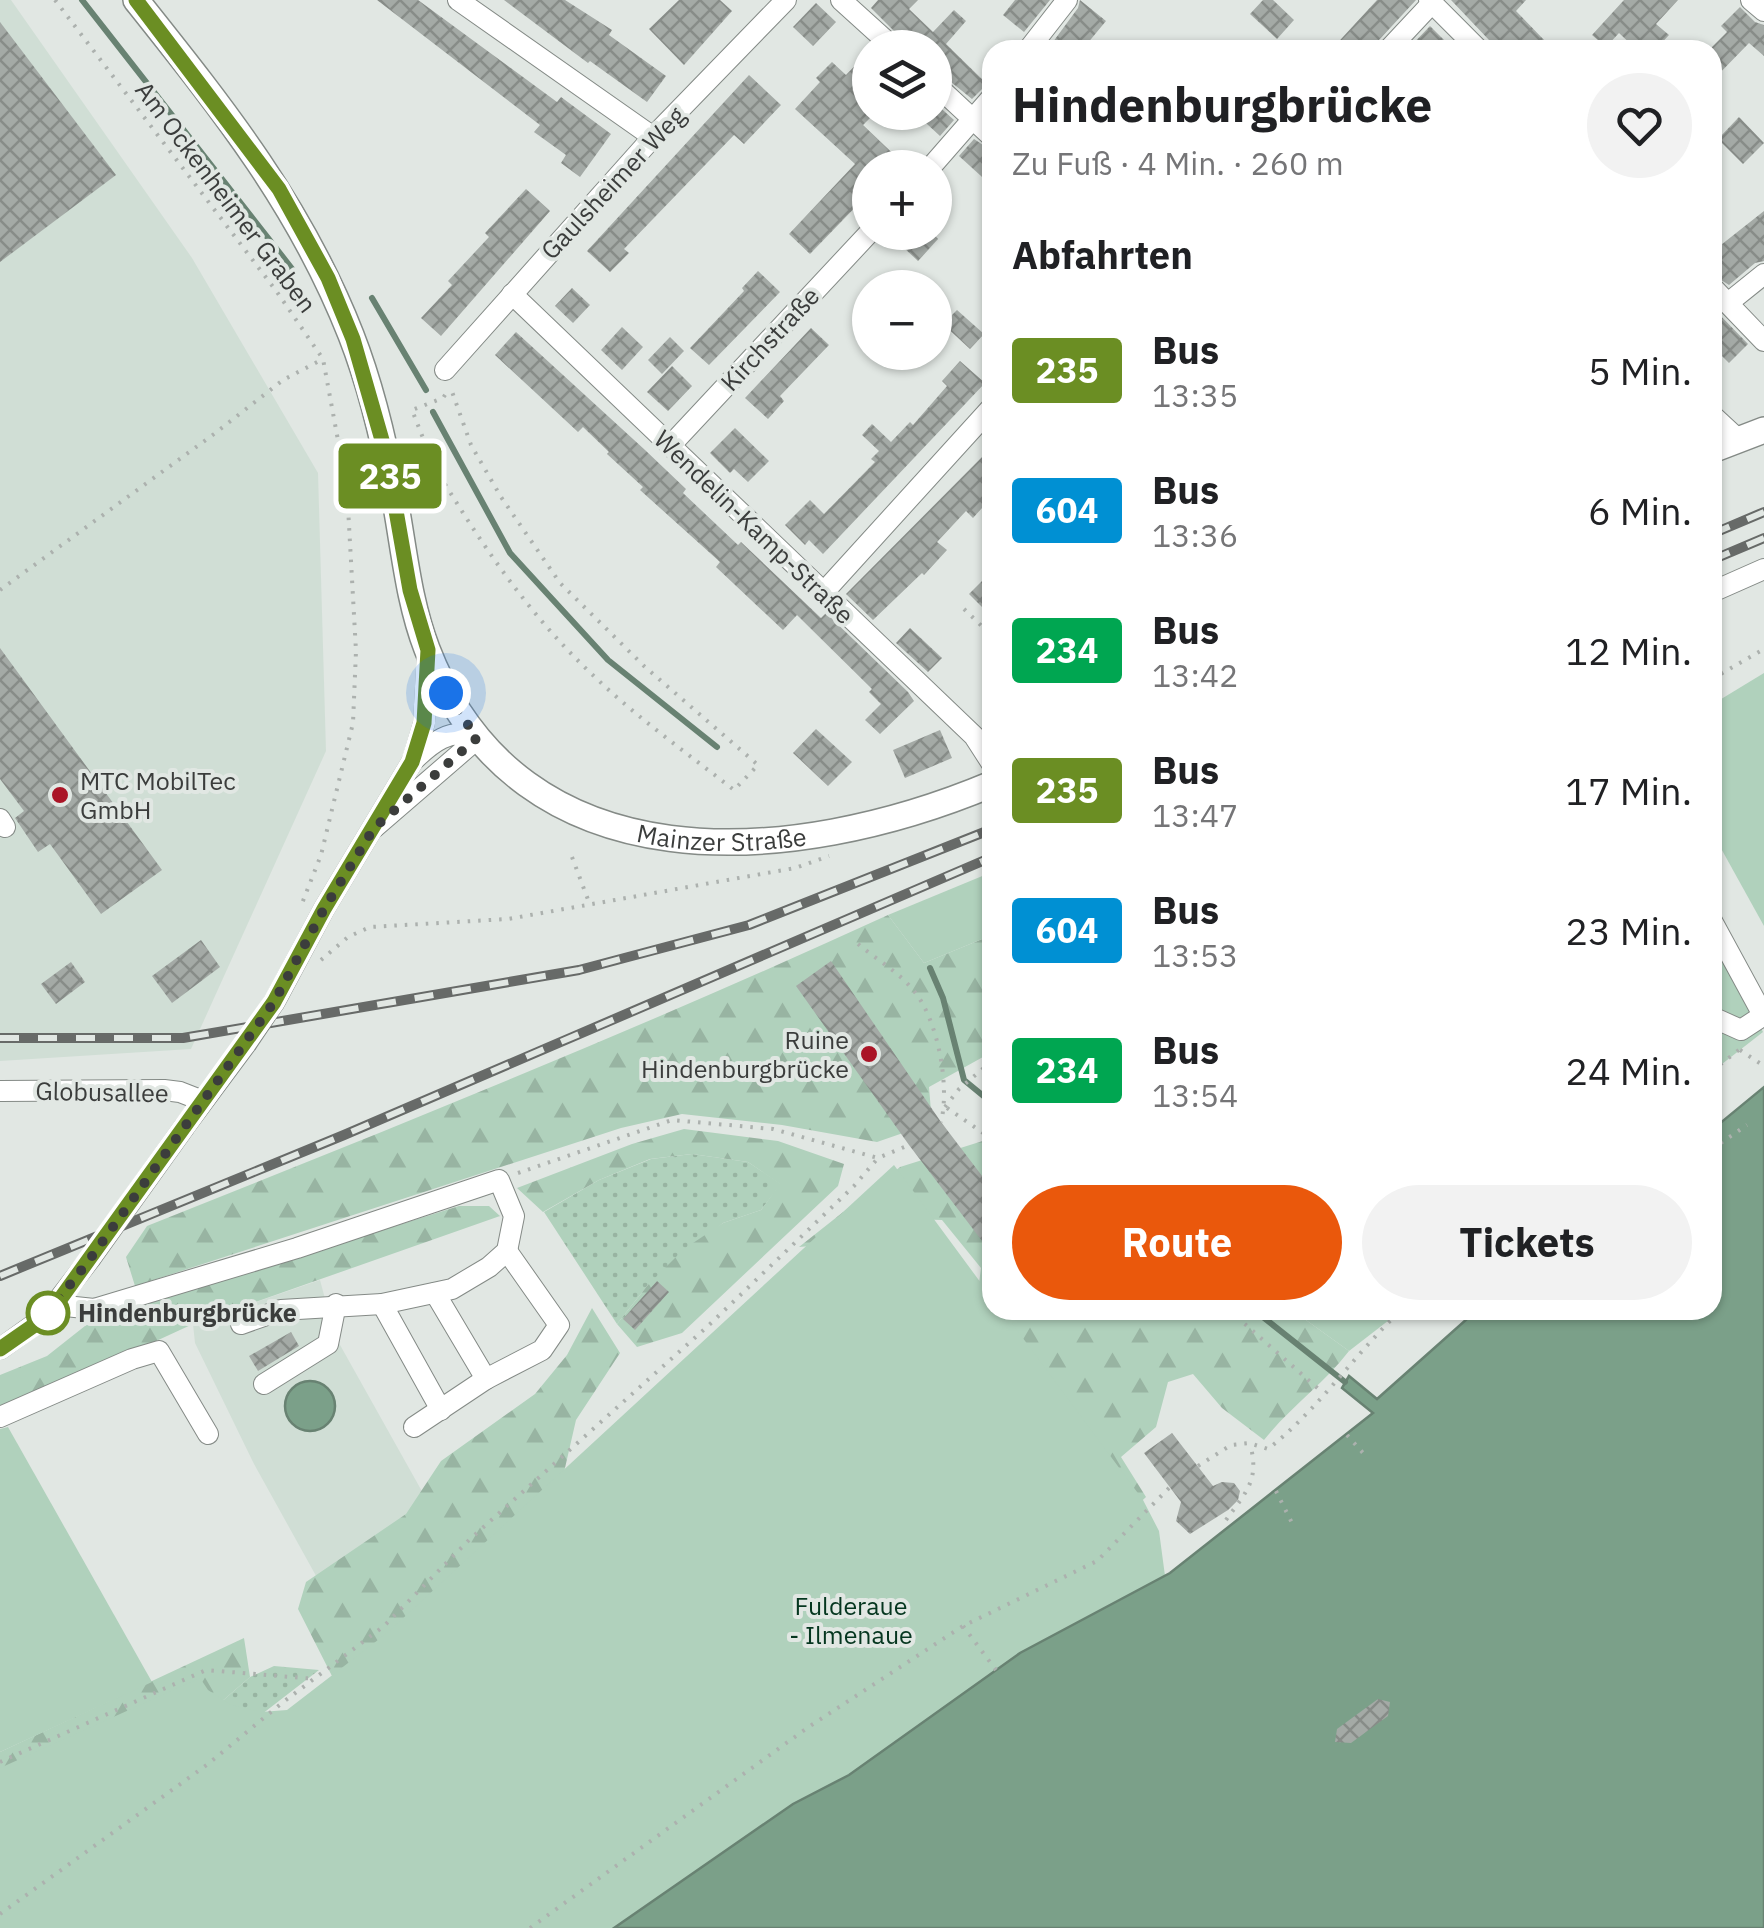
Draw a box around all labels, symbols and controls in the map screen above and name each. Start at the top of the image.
map controls [852,30,952,370]
button: layers [852,30,952,130]
text: Hindenburgbrücke [1012,73,1432,135]
button: heart [1587,73,1692,178]
street label: Am Ockenheimer Graben [128,74,324,319]
street label: Gaulsheimer Weg [533,99,692,266]
text: Zu Fuß · 4 Min. · 260 m [1012,142,1344,184]
button: + [852,150,952,250]
text: Abfahrten [1012,230,1193,279]
button: − [852,270,952,370]
street label: Kirchstraße [713,280,826,398]
text: Bus [1152,325,1219,374]
text: 5 Min. [1588,346,1692,395]
text: 235 [1035,347,1099,393]
text: 13:35 [1152,374,1238,416]
street label: Wendelin-Kamp-Straße [647,423,861,631]
line badge: 235 [332,444,448,508]
text: 235 [358,453,422,499]
text: Bus [1152,465,1219,514]
text: 6 Min. [1588,486,1692,535]
text: 604 [1035,487,1099,533]
text: 13:36 [1152,514,1238,556]
text: Bus [1152,605,1219,654]
text: 12 Min. [1565,626,1692,675]
text: 234 [1035,627,1099,673]
text: 13:42 [1152,654,1238,696]
your location [421,668,471,718]
text: Bus [1152,745,1219,794]
place label: MTC MobilTec GmbH [80,764,236,826]
text: 17 Min. [1565,766,1692,815]
text: 235 [1035,767,1099,813]
marker: MTC MobilTec GmbH [49,784,71,806]
text: 13:47 [1152,794,1238,836]
street label: Mainzer Straße [634,816,808,858]
text: Bus [1152,885,1219,934]
text: 23 Min. [1565,906,1692,955]
text: 604 [1035,907,1099,953]
text: 13:53 [1152,934,1238,976]
place label: Ruine Hindenburgbrücke [641,1023,849,1085]
text: Bus [1152,1025,1219,1074]
marker: Ruine Hindenburgbrücke [858,1043,880,1065]
text: 24 Min. [1565,1046,1692,1095]
text: 234 [1035,1047,1099,1093]
street label: Globusallee [35,1074,169,1109]
text: 13:54 [1152,1074,1238,1116]
button: Route [1012,1185,1342,1300]
button: Tickets [1362,1185,1692,1300]
marker: Hindenburgbrücke [27,1292,69,1334]
place label: Hindenburgbrücke [78,1296,297,1329]
park label: Fulderaue - Ilmenaue [789,1589,913,1651]

